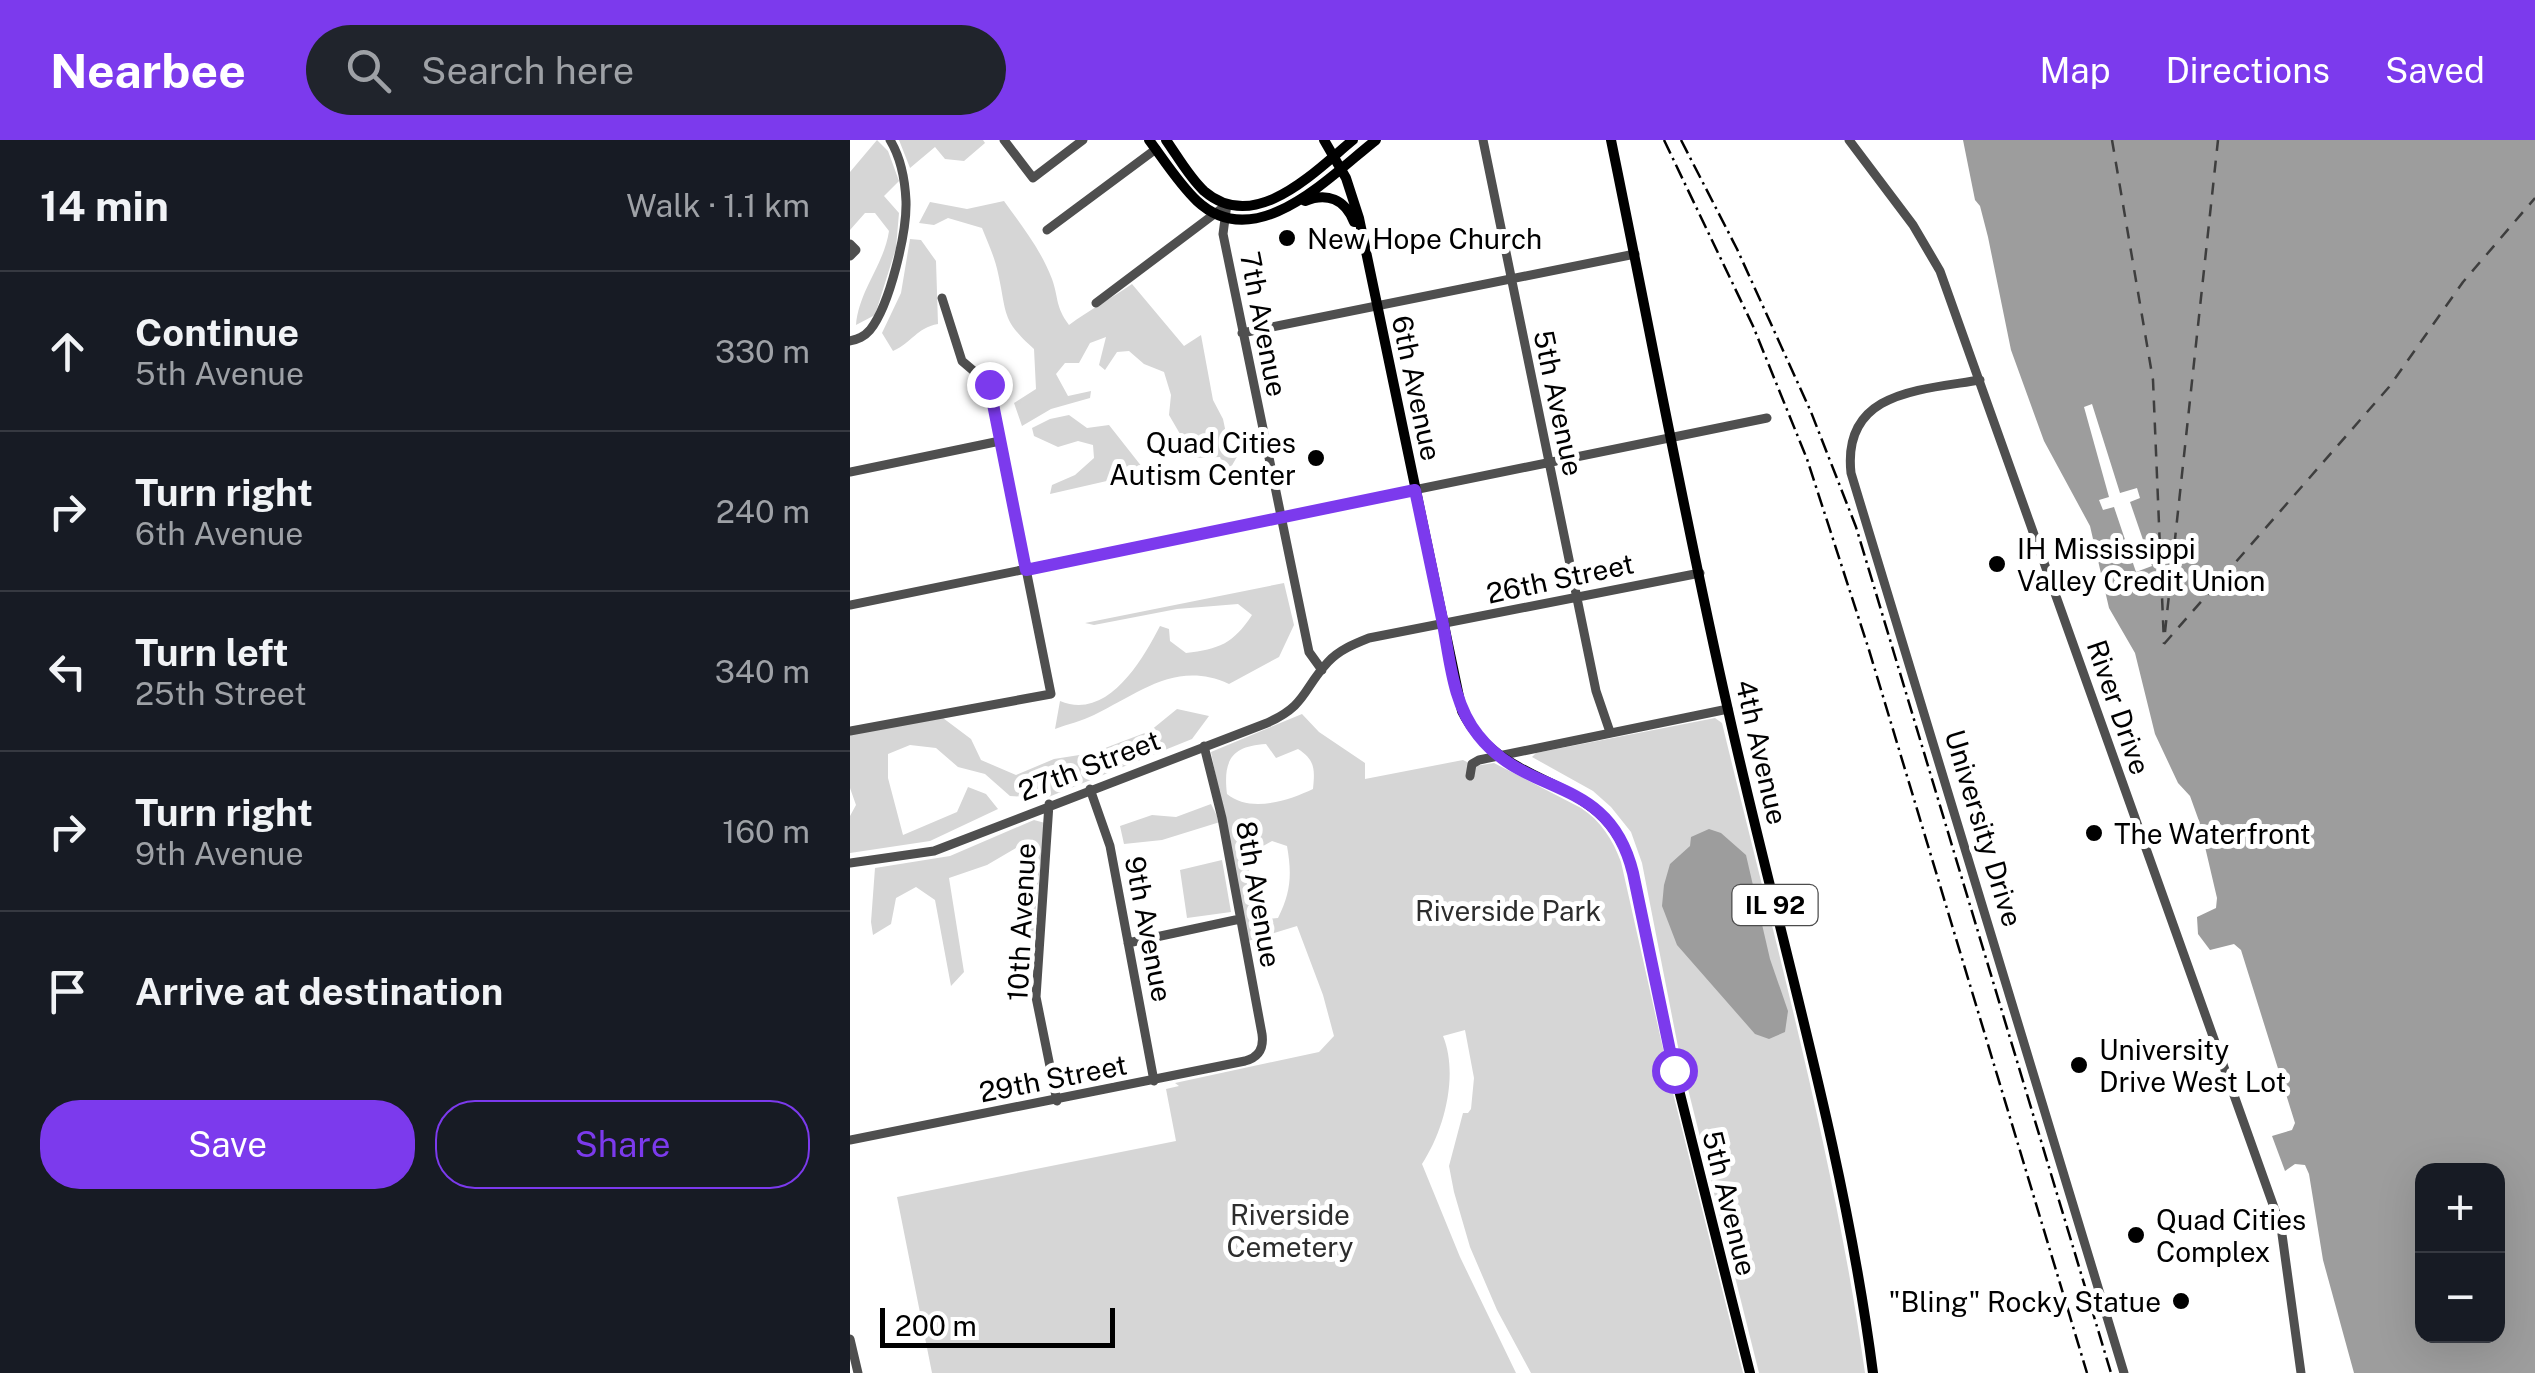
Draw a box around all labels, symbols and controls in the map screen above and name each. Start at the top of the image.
search box [306,25,1006,115]
text: Nearbee [50,42,246,99]
icon: search [341,43,396,98]
text: Search here [421,48,634,93]
text: Map [2039,50,2110,91]
text: Directions [2165,50,2330,91]
text: Saved [2385,50,2485,91]
text: 14 min [40,181,169,230]
text: Walk · 1.1 km [626,187,810,224]
place label: New Hope Church [1307,222,1542,255]
marker: New Hope Church [1276,227,1298,249]
street label: 7th Avenue [1234,249,1294,399]
text: Continue [135,310,299,355]
street label: 6th Avenue [1386,312,1448,464]
icon: ahead [40,324,95,379]
street label: 5th Avenue [1527,327,1591,479]
text: 330 m [715,333,810,370]
text: 5th Avenue [135,355,304,392]
route end [967,362,1013,408]
place label: Quad Cities Autism Center [1109,426,1296,491]
marker: Quad Cities Autism Center [1305,447,1327,469]
text: Turn right [135,470,313,515]
icon: right [40,484,95,539]
text: 240 m [716,493,810,530]
text: 6th Avenue [135,515,304,552]
place label: IH Mississippi Valley Credit Union [2017,532,2265,597]
street label: 26th Street [1483,546,1637,610]
marker: IH Mississippi Valley Credit Union [1986,553,2008,575]
text: Turn left [135,630,289,675]
street label: River Drive [2081,635,2157,779]
icon: left [40,644,95,699]
text: 340 m [715,653,810,690]
text: 25th Street [135,675,307,712]
street label: 4th Avenue [1729,676,1795,828]
street label: 27th Street [1013,723,1165,807]
street label: University Drive [1938,726,2030,930]
text: Turn right [135,790,313,835]
icon: right [40,804,95,859]
text: 160 m [722,813,810,850]
place label: The Waterfront [2114,817,2311,850]
street label: 8th Avenue [1230,818,1288,970]
marker: The Waterfront [2083,822,2105,844]
text: 9th Avenue [135,835,304,872]
street label: 10th Avenue [1000,842,1042,1002]
street label: 9th Avenue [1119,853,1179,1005]
road number: IL 92 [1732,885,1818,925]
park label: Riverside Park [1415,894,1601,927]
icon: arrive [40,964,95,1019]
text: Arrive at destination [135,969,503,1014]
place label: University Drive West Lot [2099,1033,2286,1098]
street label: 29th Street [976,1048,1130,1108]
route start [1652,1048,1698,1094]
marker: University Drive West Lot [2068,1054,2090,1076]
button: Save [40,1100,415,1189]
button: Share [435,1100,810,1189]
street label: 5th Avenue [1696,1127,1764,1279]
map controls [2415,1163,2505,1343]
button: + [2415,1163,2505,1253]
park label: Riverside Cemetery [1226,1198,1354,1263]
place label: Quad Cities Complex [2156,1203,2306,1268]
marker: Quad Cities Complex [2125,1224,2147,1246]
button: − [2415,1253,2505,1343]
place label: "Bling" Rocky Statue [1889,1285,2161,1318]
marker: "Bling" Rocky Statue [2170,1290,2192,1312]
scale bar [880,1303,1115,1348]
text: 200 m [895,1309,977,1342]

